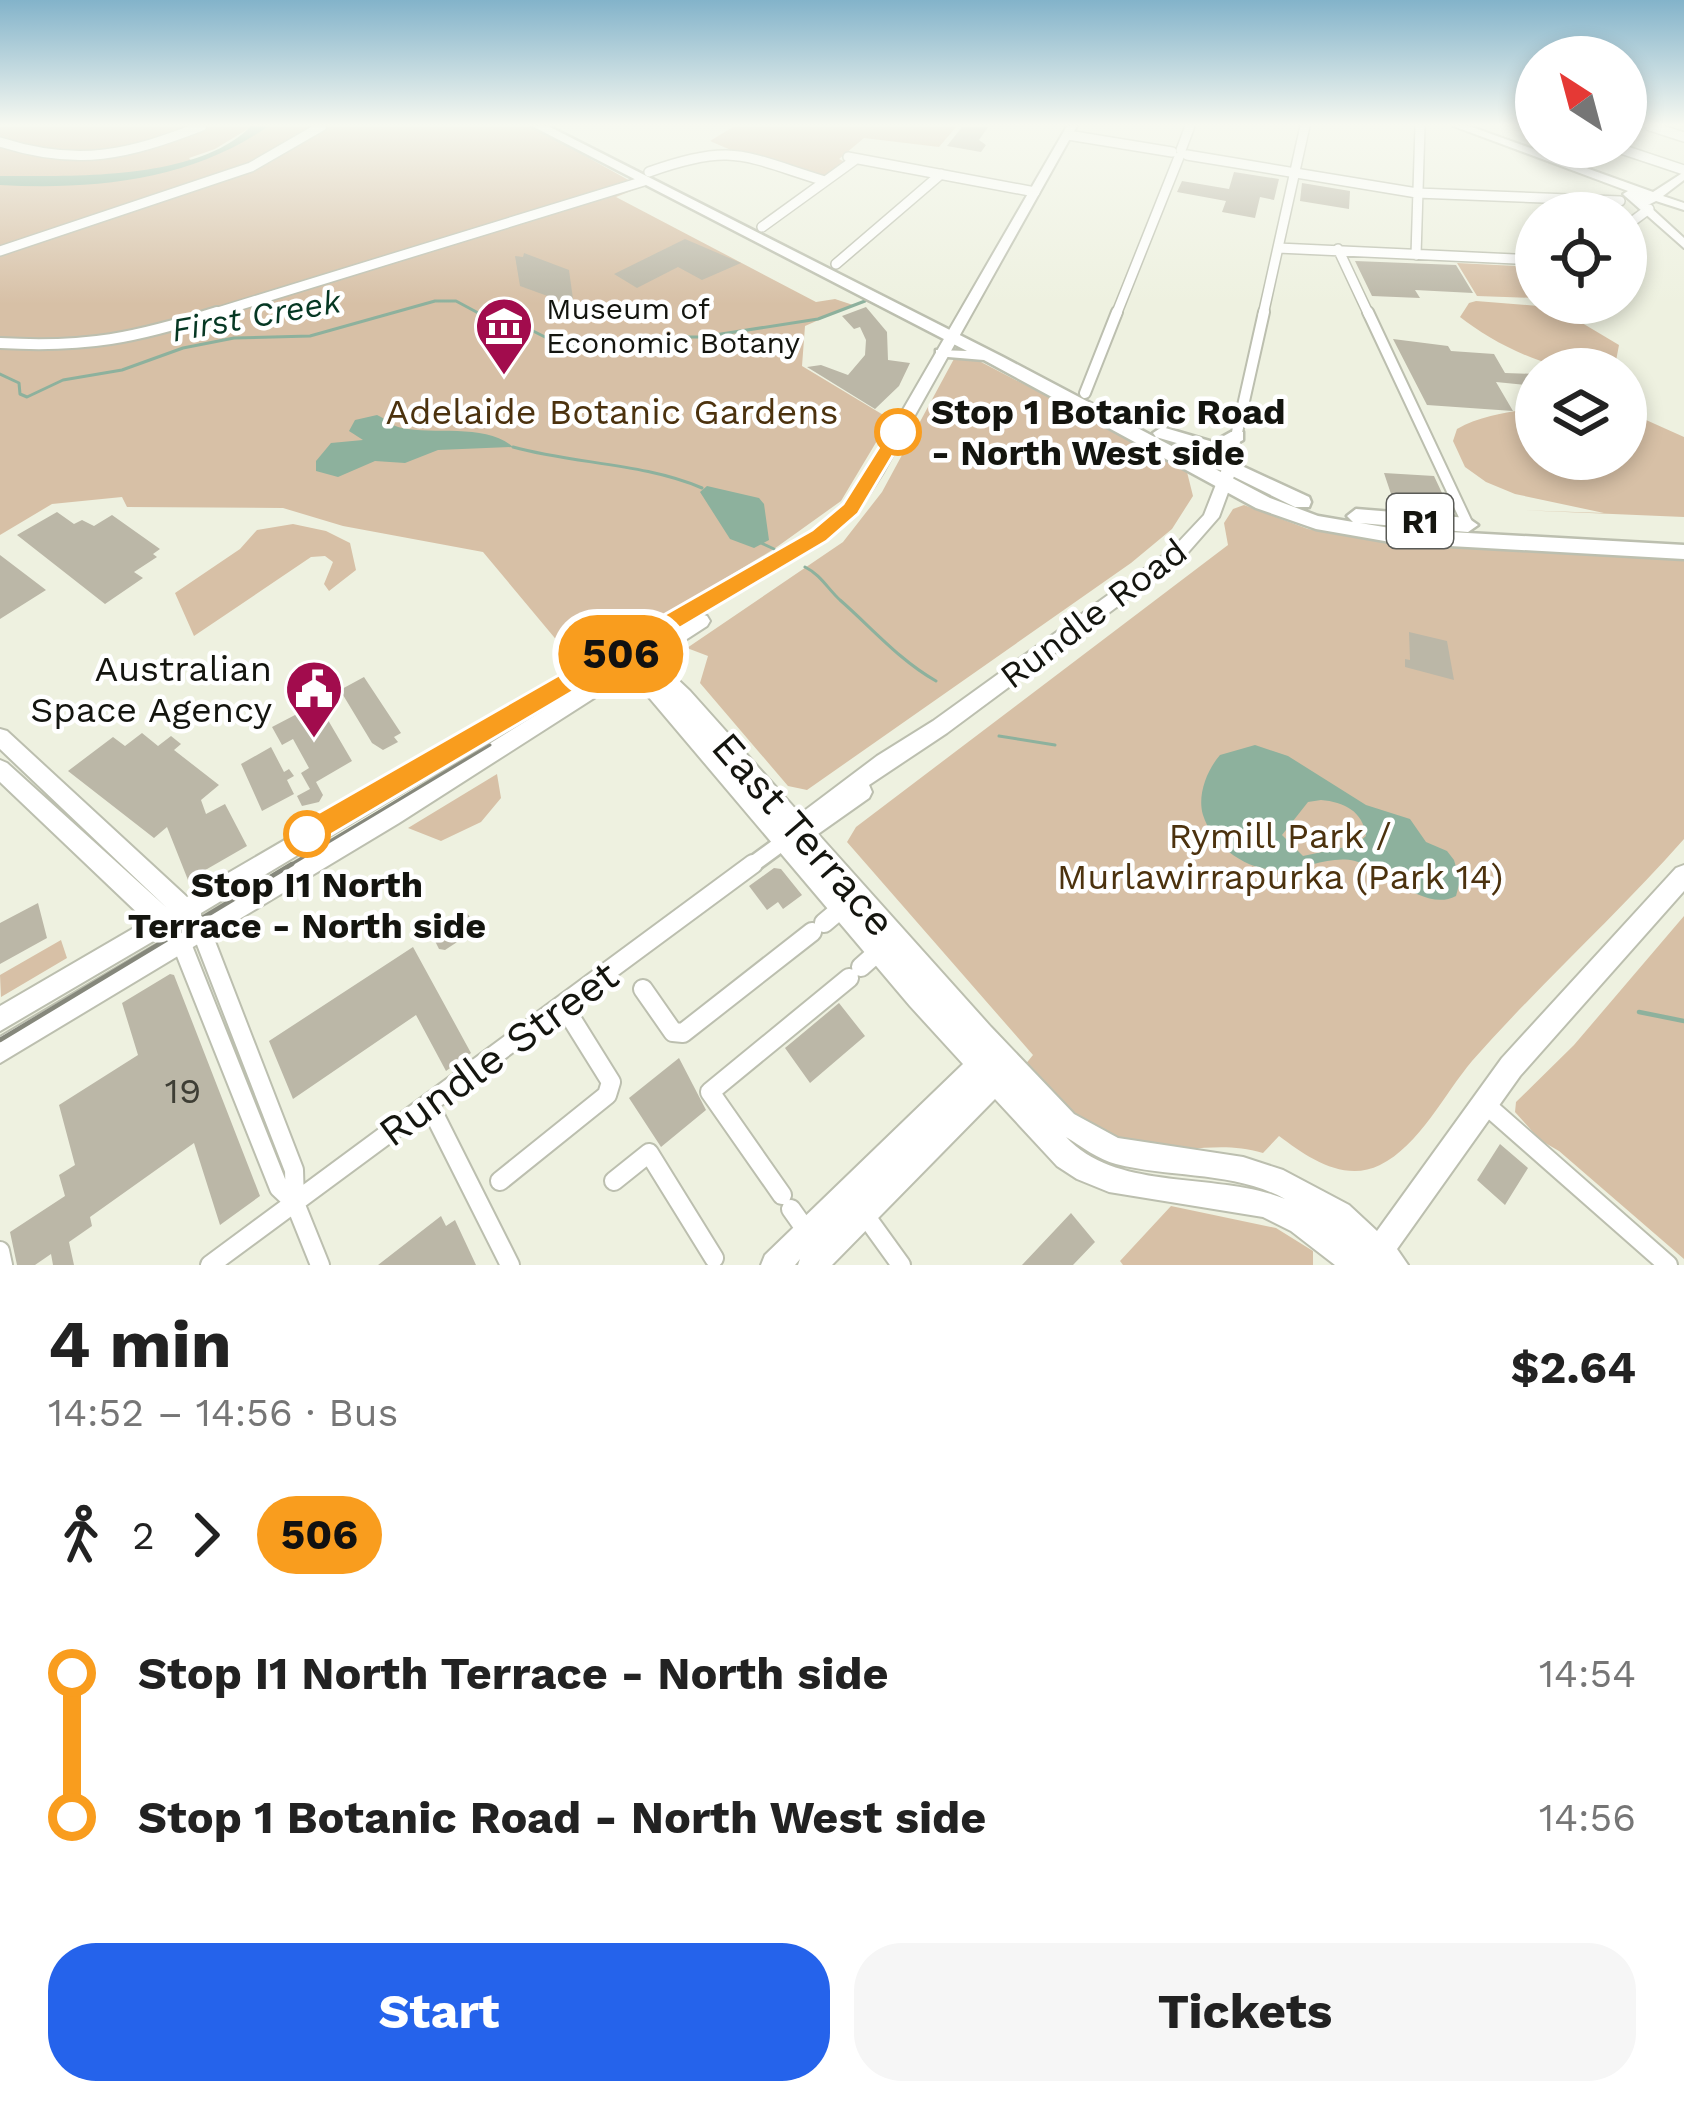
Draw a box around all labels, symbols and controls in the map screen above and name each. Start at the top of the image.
north arrow [1515,36,1647,168]
map controls [1515,36,1647,480]
button: locate [1515,192,1647,324]
water label: First Creek [168,281,345,350]
place label: Museum of Economic Botany [546,291,801,360]
museum icon: Museum of Economic Botany [473,295,535,377]
button: layers [1515,348,1647,480]
park label: Adelaide Botanic Gardens [385,391,839,433]
place label: Stop 1 Botanic Road - North West side [931,391,1286,474]
marker: Stop 1 Botanic Road - North West side [876,410,920,454]
road number: R1 [1387,494,1453,548]
street label: Rundle Road [992,530,1195,698]
line badge: 506 [552,615,690,693]
text: 506 [582,629,660,678]
place label: Australian Space Agency [30,648,272,731]
public building icon: Australian Space Agency [283,658,345,740]
street label: East Terrace [702,723,905,946]
marker: Stop I1 North Terrace - North side [285,812,329,856]
park label: Rymill Park / Murlawirrapurka (Park 14) [1057,815,1503,898]
place label: Stop I1 North Terrace - North side [128,864,486,947]
street label: Rundle Street [369,950,627,1157]
house number: 19 [165,1070,201,1112]
text: 4 min [48,1306,232,1383]
text: $2.64 [1511,1341,1636,1394]
text: 14:52 – 14:56 · Bus [48,1390,398,1435]
icon: walk [48,1502,114,1568]
icon: forward [173,1502,239,1568]
text: 506 [281,1510,358,1559]
text: 2 [132,1513,155,1558]
text: Stop I1 North Terrace - North side [138,1647,889,1700]
text: 14:54 [1539,1651,1636,1696]
text: Stop 1 Botanic Road - North West side [138,1791,986,1844]
text: 14:56 [1539,1795,1636,1840]
button: Start [48,1943,830,2081]
button: Tickets [854,1943,1636,2081]

